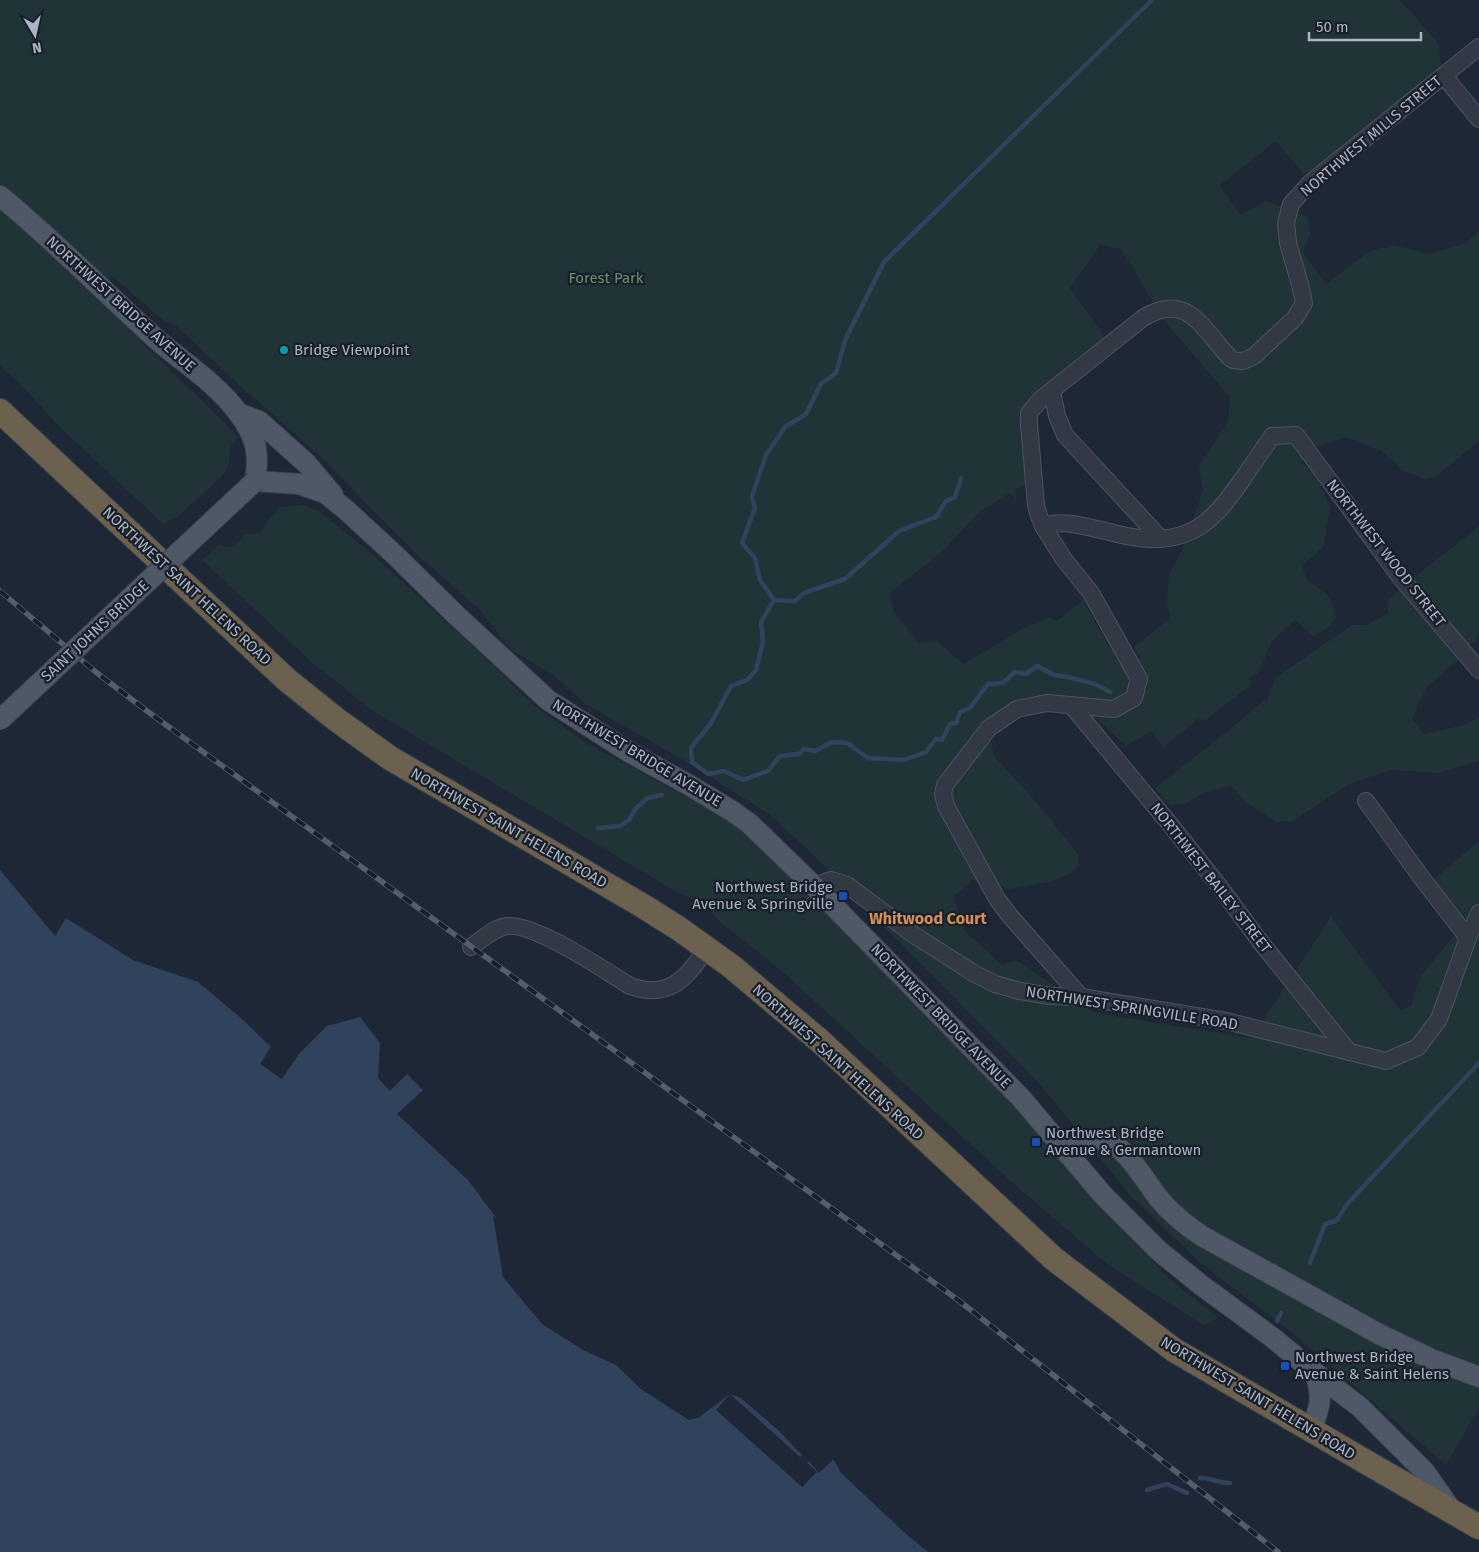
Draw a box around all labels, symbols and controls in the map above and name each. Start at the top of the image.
north arrow [10,10,60,60]
scale bar [1309,10,1422,42]
text: 50 m [1316,18,1349,36]
text: N [31,38,43,56]
street label: NORTHWEST MILLS STREET [1297,72,1445,200]
street label: NORTHWEST BRIDGE AVENUE [43,232,199,376]
park label: Forest Park [568,269,644,287]
place label: Bridge Viewpoint [294,341,410,359]
marker: Bridge Viewpoint [278,344,290,356]
street label: NORTHWEST WOOD STREET [1323,476,1449,631]
street label: NORTHWEST SAINT HELENS ROAD [99,503,275,669]
street label: SAINT JOHNS BRIDGE [38,577,152,685]
street label: NORTHWEST BRIDGE AVENUE [549,695,725,811]
street label: NORTHWEST SAINT HELENS ROAD [408,764,610,892]
street label: NORTHWEST BAILEY STREET [1147,799,1275,957]
place label: Northwest Bridge Avenue & Springville [692,878,833,913]
marker: Northwest Bridge Avenue & Springville [837,890,849,902]
district label: Whitwood Court [869,909,988,928]
street label: NORTHWEST BRIDGE AVENUE [867,940,1015,1092]
street label: NORTHWEST SAINT HELENS ROAD [749,980,927,1144]
street label: NORTHWEST SPRINGVILLE ROAD [1025,982,1239,1034]
place label: Northwest Bridge Avenue & Germantown [1046,1124,1201,1159]
marker: Northwest Bridge Avenue & Germantown [1030,1136,1042,1148]
street label: NORTHWEST SAINT HELENS ROAD [1157,1333,1359,1463]
place label: Northwest Bridge Avenue & Saint Helens [1295,1348,1449,1383]
marker: Northwest Bridge Avenue & Saint Helens [1279,1360,1291,1372]

